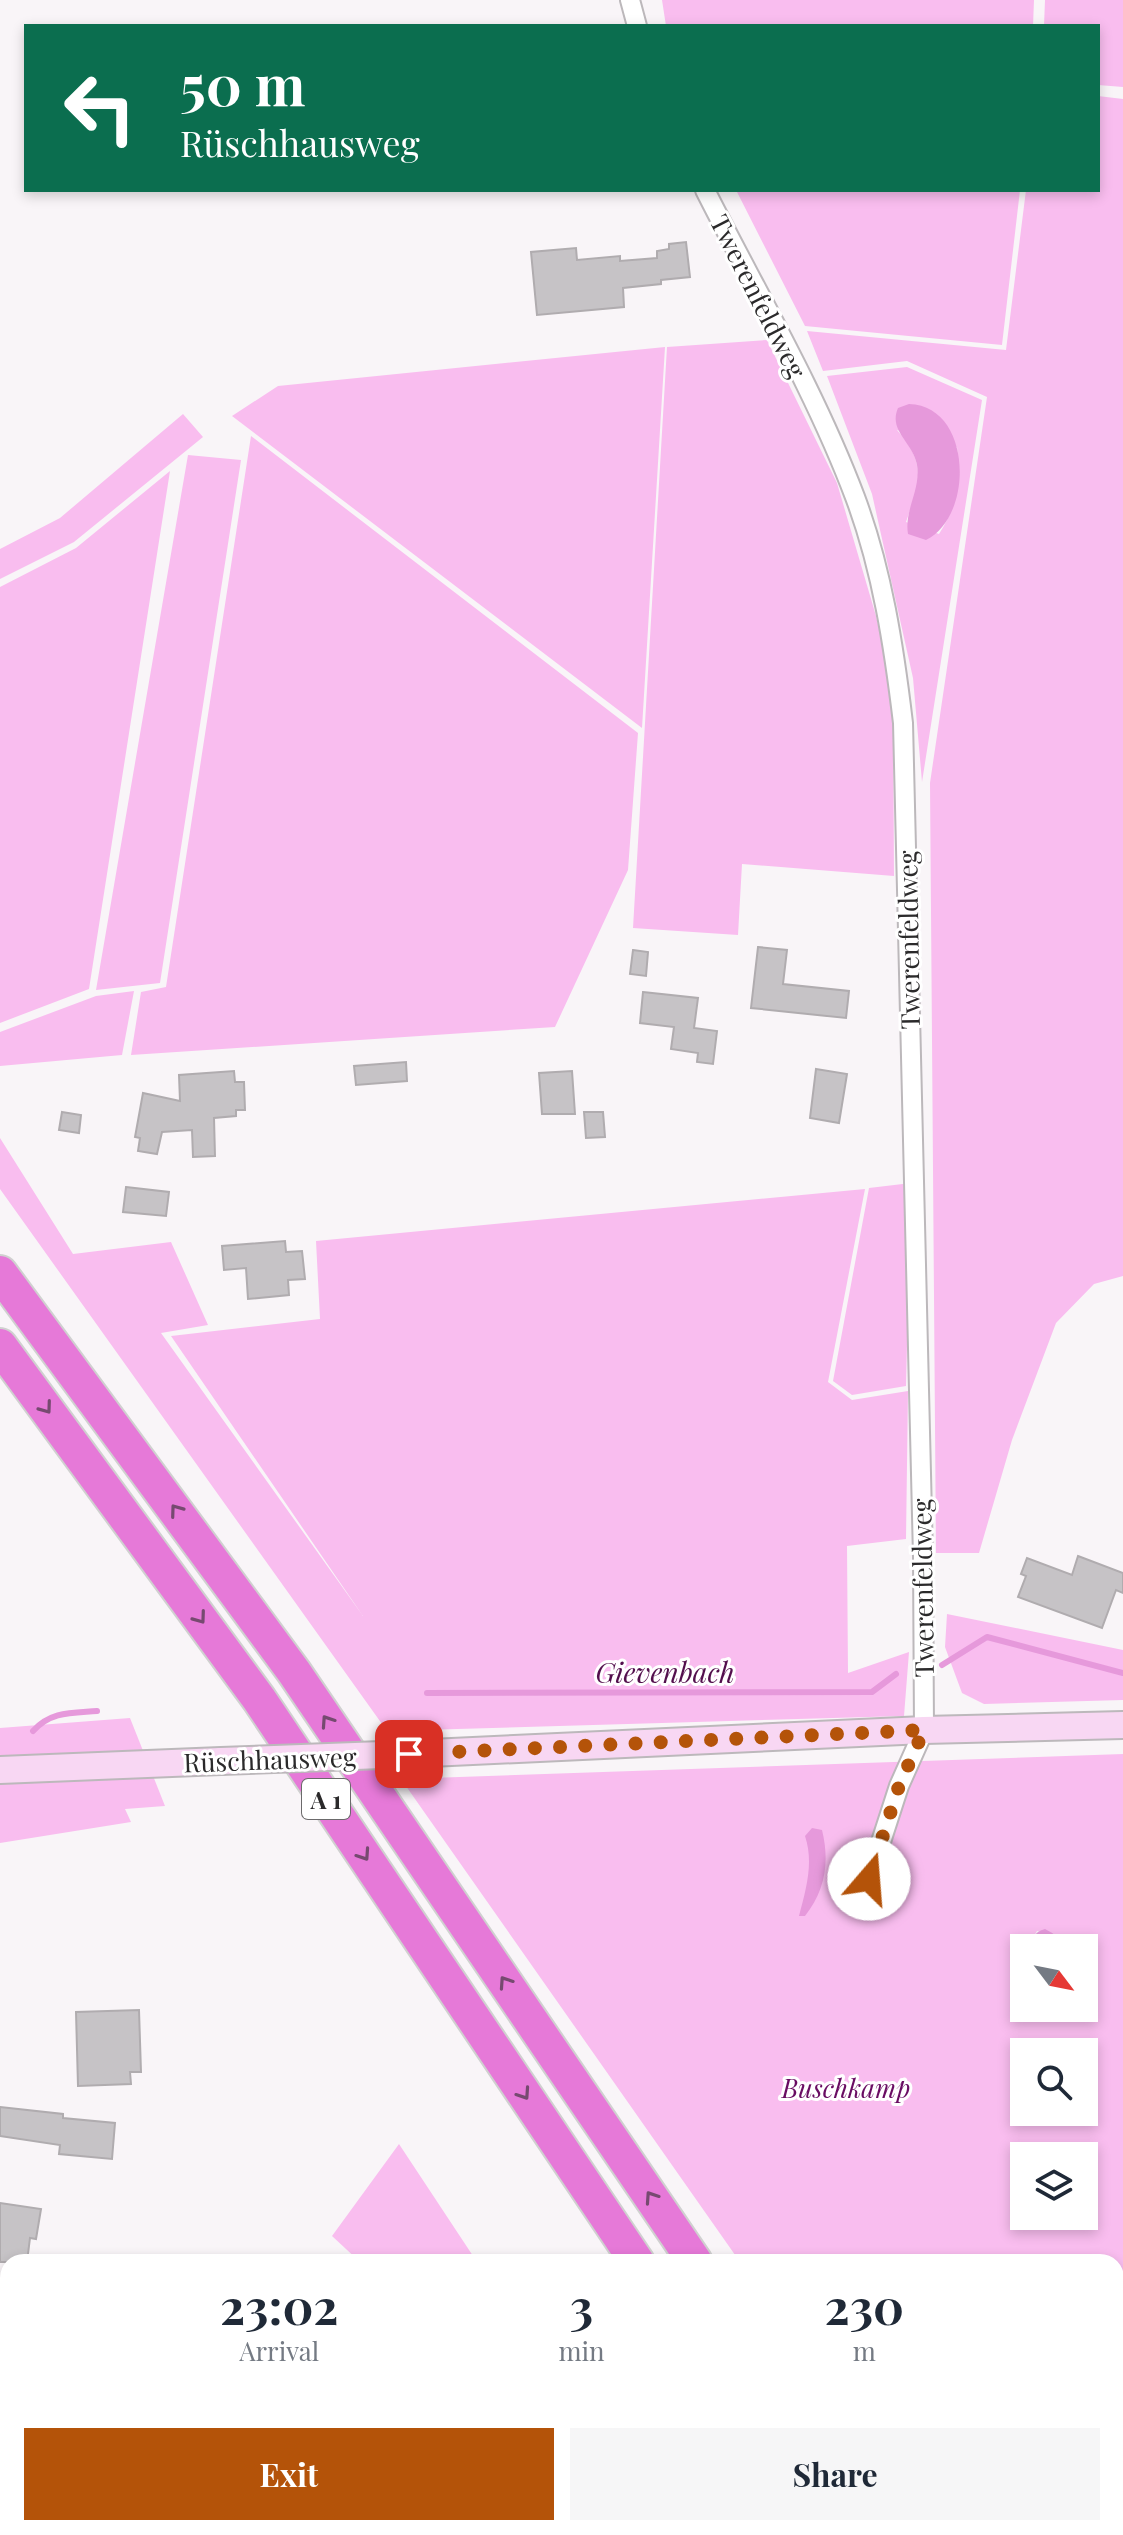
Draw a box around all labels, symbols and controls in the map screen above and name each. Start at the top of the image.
text: 50 m [180,46,306,121]
icon: left [48,56,152,160]
text: Rüschhausweg [180,118,420,166]
street label: Twerenfeldweg [703,208,815,384]
street label: Twerenfeldweg [889,850,927,1030]
one-way arrow [37,1400,51,1414]
street label: Twerenfeldweg [903,1498,941,1678]
one-way arrow [171,1504,185,1518]
one-way arrow [190,1609,205,1624]
water label: Gievenbach [595,1653,735,1690]
one-way arrow [322,1716,337,1730]
pin [375,1720,443,1788]
icon: arrive [387,1732,431,1776]
street label: Rüschhausweg [183,1738,357,1780]
road number: A 1 [302,1779,350,1819]
position arrow [827,1837,911,1921]
one-way arrow [354,1846,369,1861]
north arrow [1010,1934,1098,2022]
map controls [1010,1934,1098,2230]
one-way arrow [500,1977,515,1991]
button: search [1010,2038,1098,2126]
park label: Buschkamp [781,2070,910,2105]
one-way arrow [515,2085,530,2100]
button: layers [1010,2142,1098,2230]
one-way arrow [646,2192,661,2206]
text: 23:02 [220,2273,338,2337]
text: 3 [570,2273,593,2337]
text: 230 [825,2273,904,2337]
text: Arrival [239,2333,319,2368]
text: min [558,2333,605,2368]
text: m [853,2333,876,2368]
button: Exit [24,2428,554,2520]
button: Share [570,2428,1100,2520]

